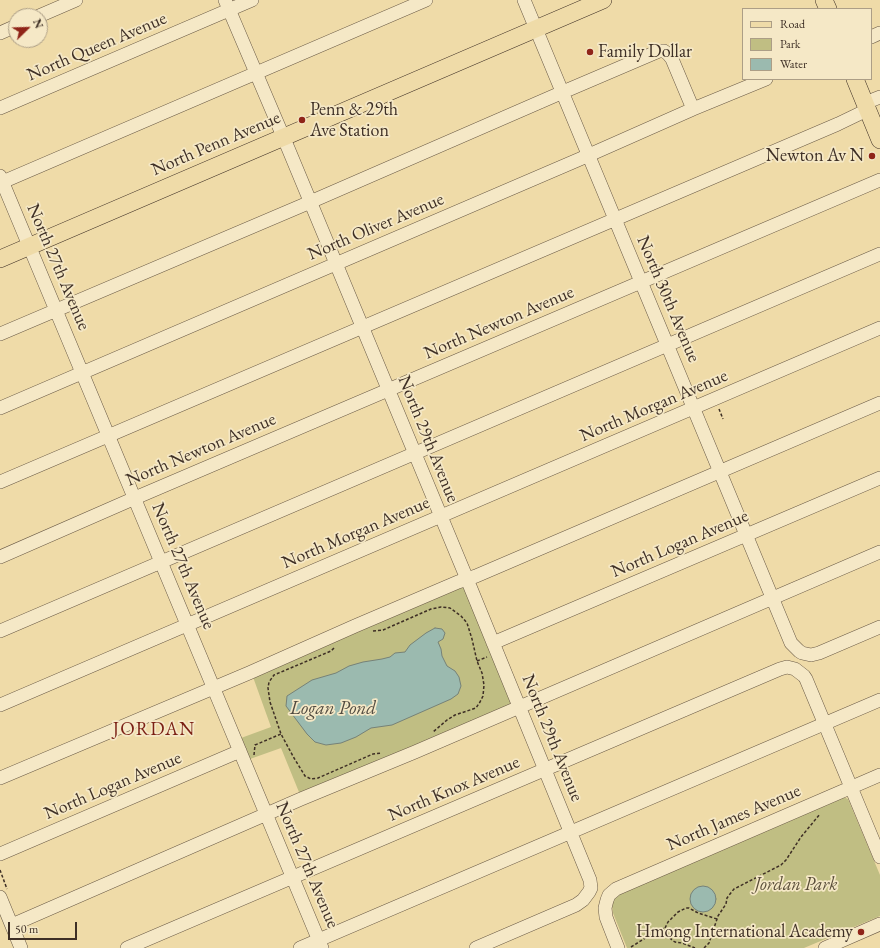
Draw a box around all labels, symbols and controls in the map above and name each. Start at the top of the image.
north arrow [8,8,48,48]
street label: North Queen Avenue [24,8,170,86]
legend [742,8,872,80]
text: Road [780,16,805,32]
text: Park [780,36,800,52]
place label: Family Dollar [598,41,692,63]
marker: Family Dollar [585,47,595,57]
text: Water [780,56,807,72]
place label: Penn & 29th Ave Station [310,99,398,142]
street label: North Penn Avenue [148,107,284,181]
marker: Penn & 29th Ave Station [297,115,307,125]
place label: Newton Av N [766,145,864,167]
marker: Newton Av N [867,151,877,161]
street label: North Oliver Avenue [305,189,447,265]
street label: North 27th Avenue [22,201,94,333]
street label: North 30th Avenue [632,233,704,365]
street label: North Newton Avenue [421,282,577,364]
street label: North Morgan Avenue [577,365,731,447]
street label: North 29th Avenue [393,372,463,506]
street label: North Newton Avenue [123,409,279,491]
street label: North Morgan Avenue [279,492,433,574]
street label: North 27th Avenue [147,500,219,632]
street label: North Logan Avenue [608,505,752,583]
street label: North 29th Avenue [517,671,587,805]
water label: Logan Pond [290,698,376,720]
district label: JORDAN [113,719,195,741]
street label: North Logan Avenue [41,747,185,825]
street label: North Knox Avenue [385,752,523,826]
street label: North James Avenue [664,780,804,856]
street label: North 27th Avenue [271,799,343,931]
park label: Jordan Park [755,874,837,896]
scale bar [10,914,79,940]
text: 50 m [15,921,38,937]
place label: Hmong International Academy [636,921,853,943]
marker: Hmong International Academy [856,927,866,937]

